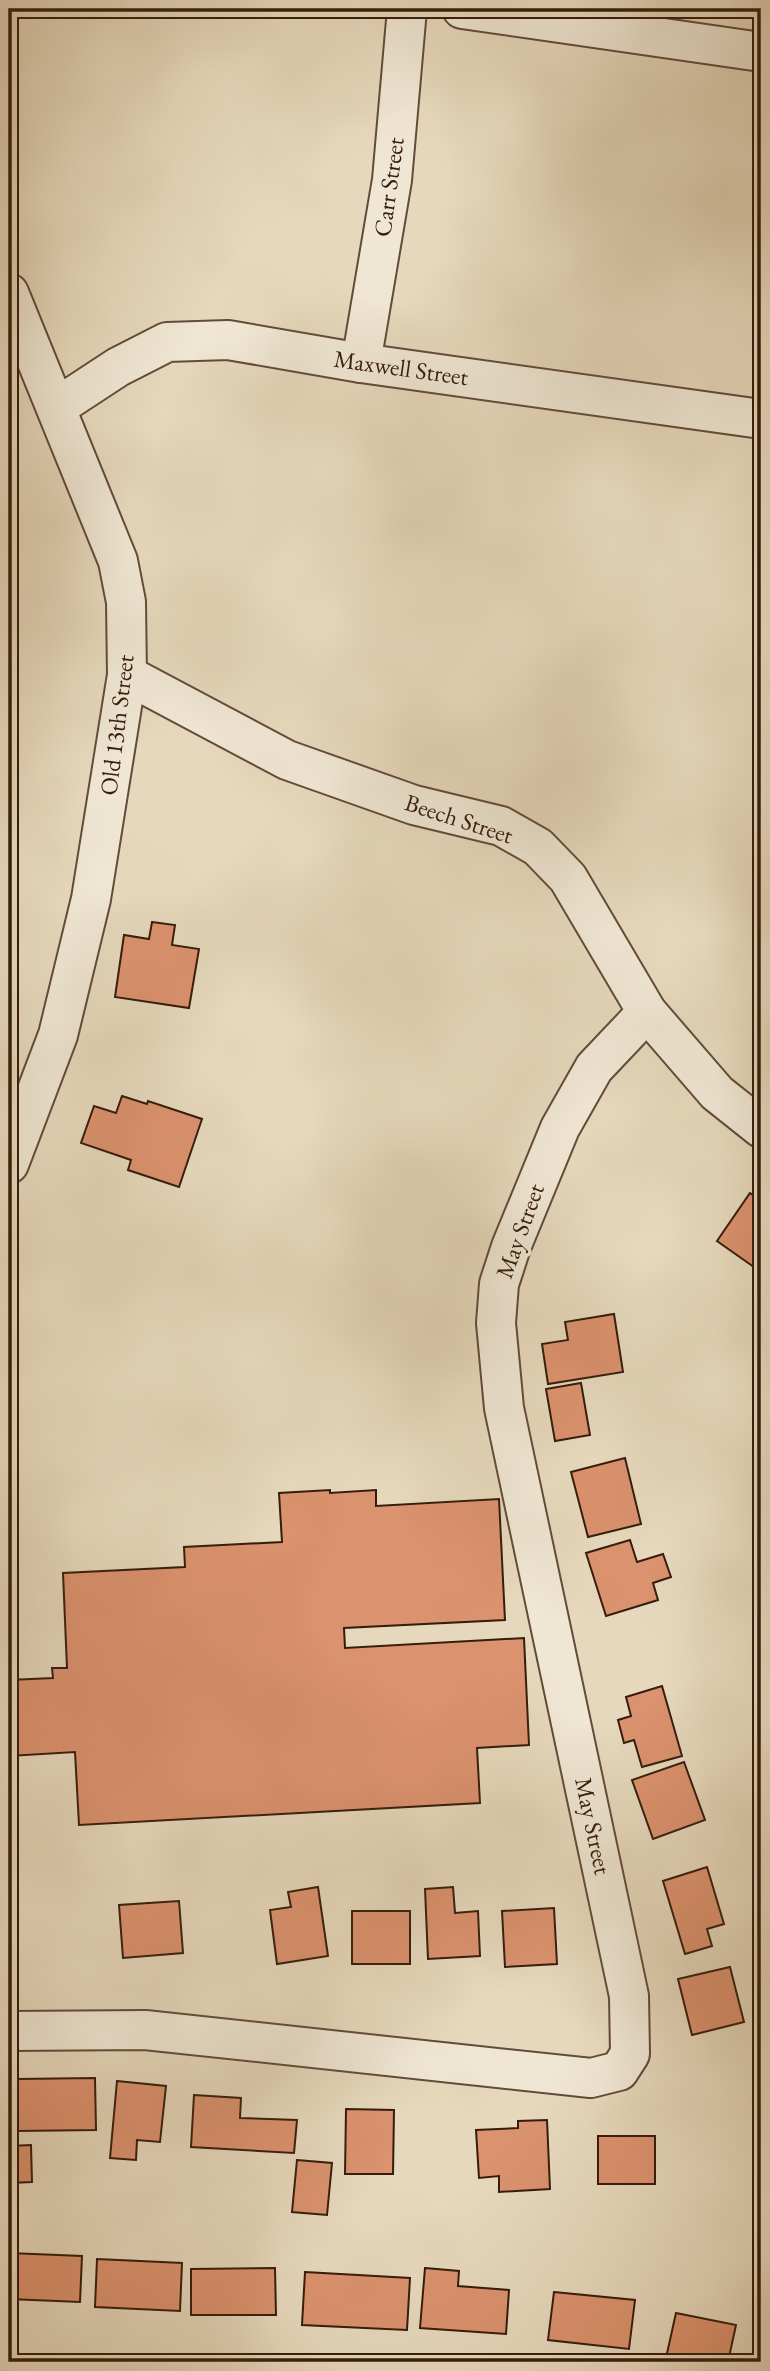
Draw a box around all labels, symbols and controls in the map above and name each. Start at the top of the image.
street label: Carr Street [366,135,411,239]
street label: Maxwell Street [332,343,471,392]
street label: Old 13th Street [92,652,141,797]
street label: Beech Street [401,786,518,851]
street label: May Street [488,1179,551,1282]
street label: May Street [568,1774,619,1878]

